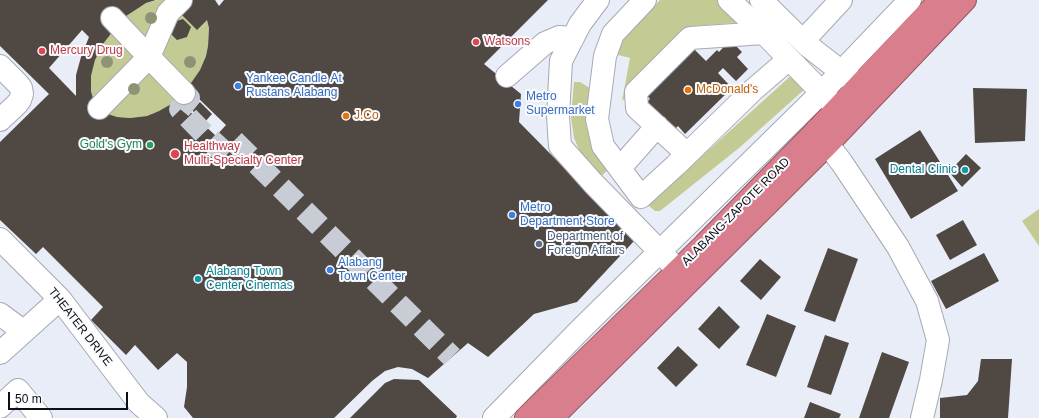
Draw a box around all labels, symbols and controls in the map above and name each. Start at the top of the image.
place label: Watsons [484,35,530,49]
marker: Watsons [471,37,481,47]
place label: Mercury Drug [50,44,123,58]
marker: Mercury Drug [37,46,47,56]
place label: Yankee Candle At Rustans Alabang [246,72,342,100]
marker: Yankee Candle At Rustans Alabang [233,81,243,91]
place label: McDonald's [696,83,758,97]
marker: McDonald's [683,85,693,95]
place label: Metro Supermarket [526,90,595,118]
marker: Metro Supermarket [513,99,523,109]
place label: J.Co [354,109,379,123]
marker: J.Co [341,111,351,121]
place label: Gold's Gym [80,138,142,152]
marker: Gold's Gym [145,140,155,150]
place label: Healthway Multi-Specialty Center [184,140,301,168]
marker: Healthway Multi-Specialty Center [169,148,181,160]
street label: ALABANG-ZAPOTE ROAD [679,155,793,269]
place label: Dental Clinic [890,163,957,177]
marker: Dental Clinic [960,165,970,175]
place label: Metro Department Store [520,201,615,229]
marker: Metro Department Store [507,210,517,220]
place label: Department of Foreign Affairs [547,230,625,258]
marker: Department of Foreign Affairs [534,239,544,249]
place label: Alabang Town Center [338,256,405,284]
place label: Alabang Town Center Cinemas [206,265,293,293]
marker: Alabang Town Center [325,265,335,275]
marker: Alabang Town Center Cinemas [193,274,203,284]
street label: THEATER DRIVE [45,285,115,369]
scale bar [10,384,130,410]
text: 50 m [15,392,42,406]

